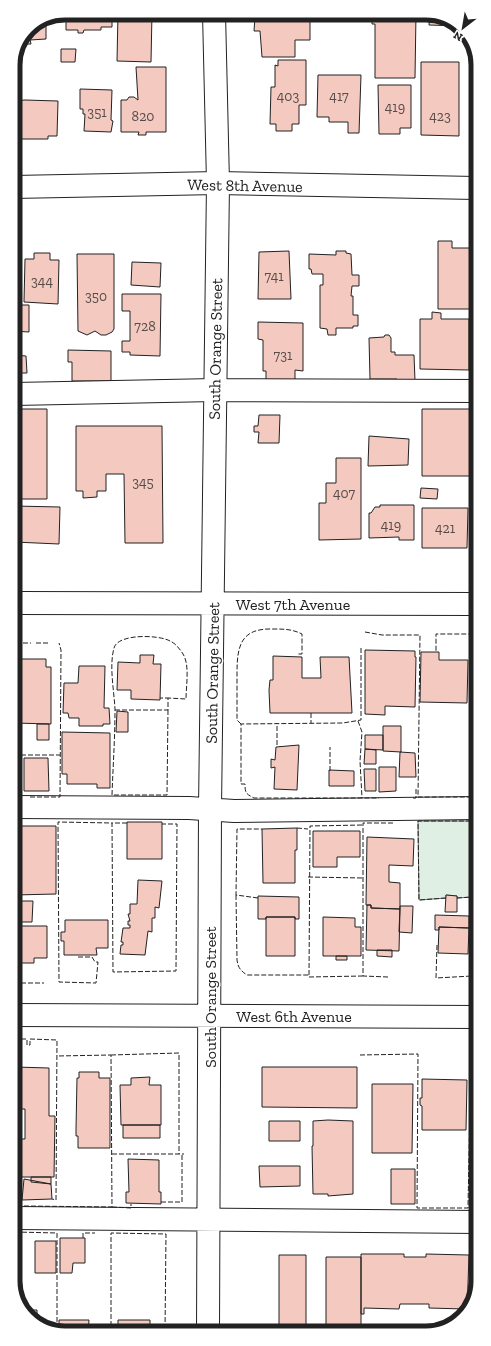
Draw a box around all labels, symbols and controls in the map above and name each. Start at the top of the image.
north arrow [443,8,483,48]
text: N [451,28,465,44]
house number: 403 [277,88,299,105]
house number: 417 [329,88,349,105]
house number: 419 [385,99,405,116]
house number: 351 [87,104,107,121]
house number: 820 [132,108,154,125]
house number: 423 [429,108,451,125]
street label: West 8th Avenue [187,175,303,196]
house number: 741 [264,268,284,285]
house number: 344 [31,273,53,290]
street label: South Orange Street [205,278,226,420]
house number: 350 [85,288,107,305]
house number: 728 [134,318,156,335]
house number: 731 [274,347,293,364]
house number: 345 [132,474,154,491]
house number: 407 [333,485,356,502]
house number: 419 [381,517,401,534]
house number: 421 [435,520,456,537]
street label: West 7th Avenue [236,595,350,614]
street label: South Orange Street [202,602,223,744]
street label: South Orange Street [201,926,220,1068]
street label: West 6th Avenue [236,1007,352,1026]

